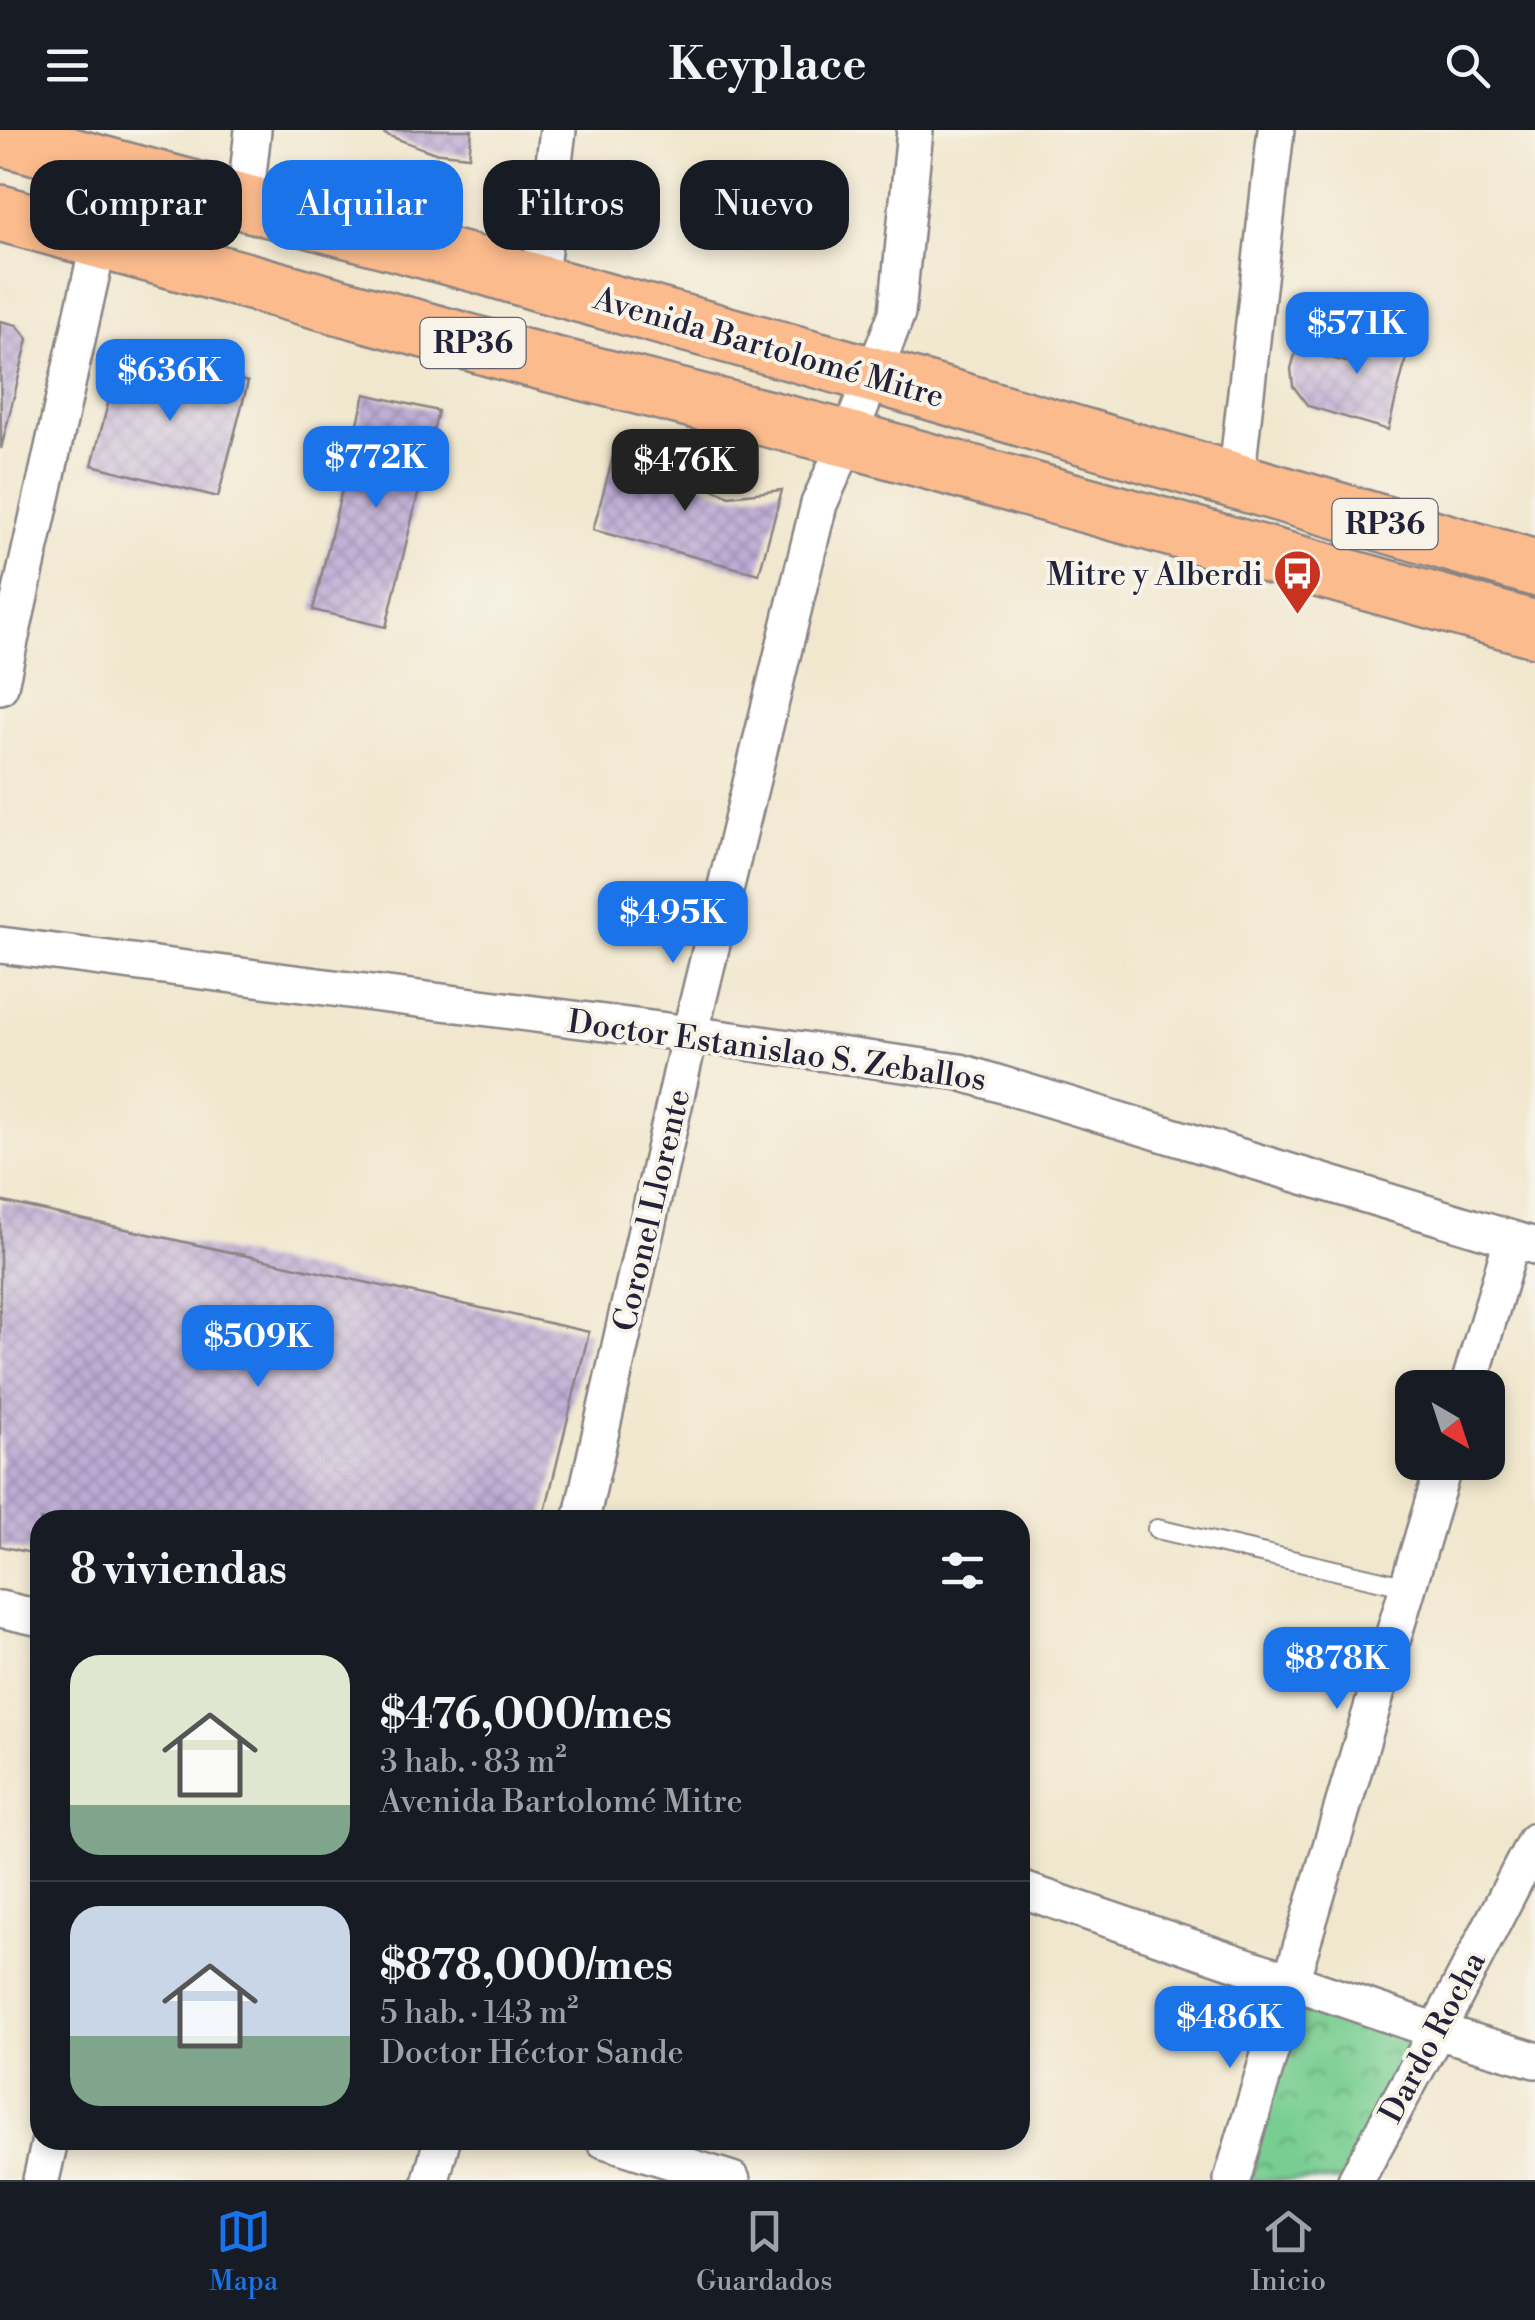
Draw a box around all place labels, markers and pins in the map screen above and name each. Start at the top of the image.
pin: $571K [1287,292,1427,377]
pin: $636K [100,339,240,424]
pin: $772K [306,426,446,511]
pin: $476K [615,429,755,514]
bus stop icon: Mitre y Alberdi [1272,548,1324,616]
place label: Mitre y Alberdi [1047,555,1263,595]
pin: $495K [603,881,743,966]
pin: $509K [188,1305,328,1390]
pin: $878K [1267,1627,1407,1712]
pin: $486K [1160,1986,1300,2071]

